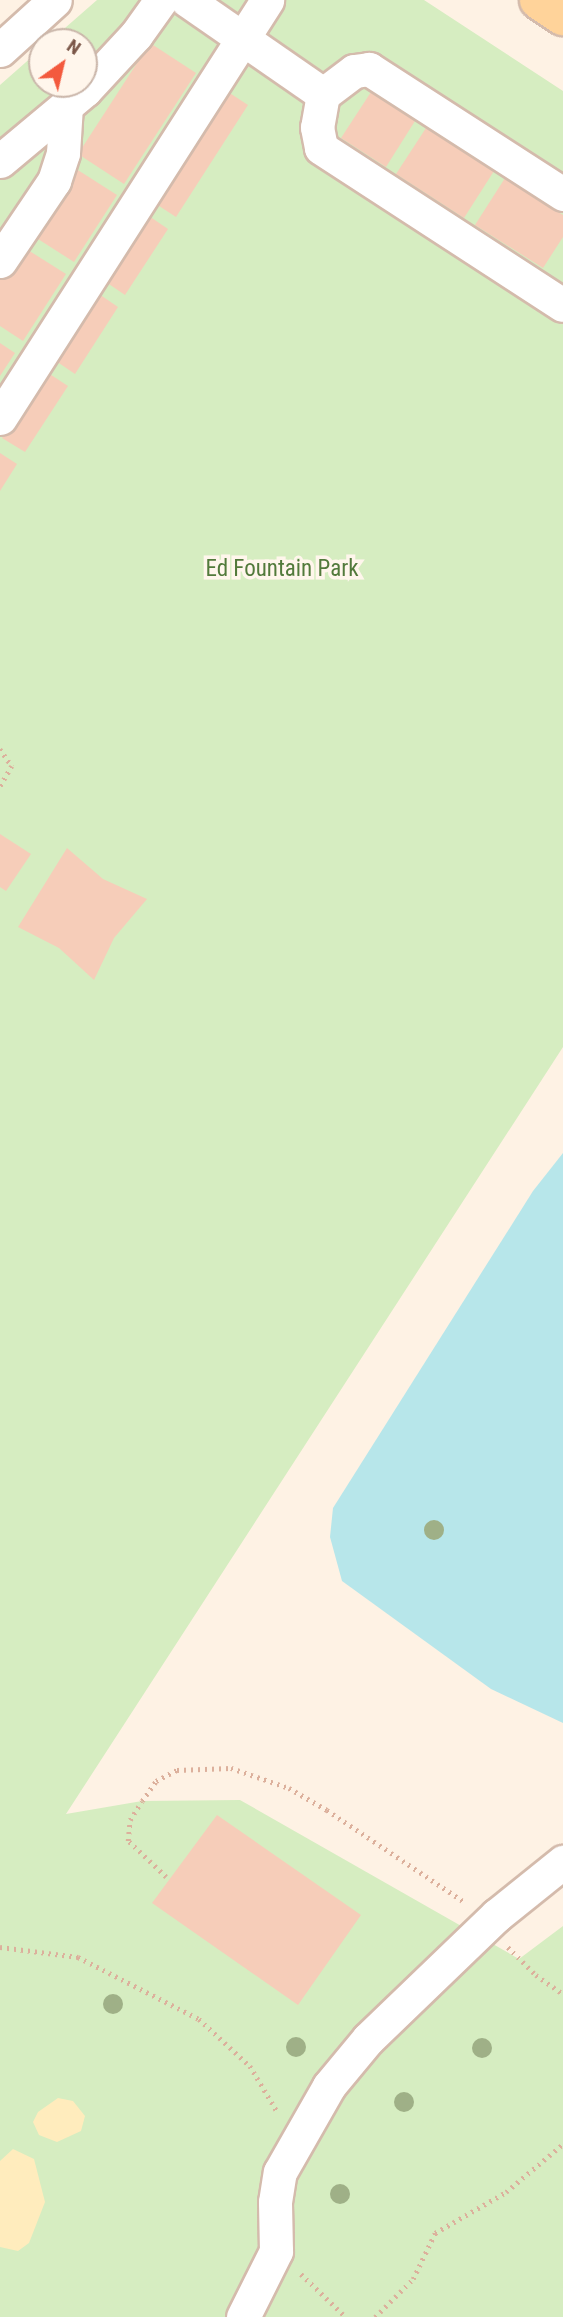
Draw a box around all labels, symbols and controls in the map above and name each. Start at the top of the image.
north arrow [28,28,98,98]
text: N [63,34,85,60]
park label: Ed Fountain Park [205,555,359,583]

